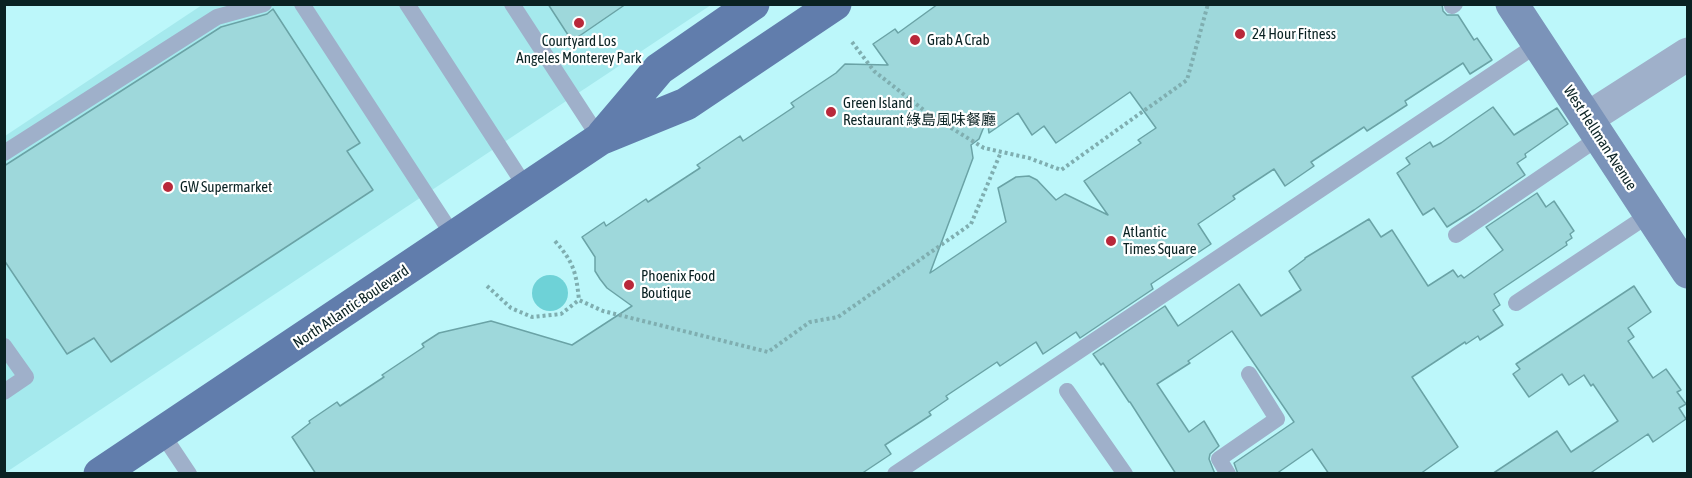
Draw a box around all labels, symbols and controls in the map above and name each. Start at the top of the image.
marker: Courtyard Los Angeles Monterey Park [572,16,586,30]
place label: 24 Hour Fitness [1252,25,1336,43]
marker: 24 Hour Fitness [1233,27,1247,41]
place label: Grab A Crab [927,31,990,49]
place label: Courtyard Los Angeles Monterey Park [516,32,642,67]
marker: Grab A Crab [908,33,922,47]
street label: West Hellman Avenue [1559,82,1641,194]
place label: Green Island Restaurant 綠島風味餐廳 [843,94,996,129]
marker: Green Island Restaurant 綠島風味餐廳 [824,105,838,119]
place label: GW Supermarket [180,178,272,196]
marker: GW Supermarket [161,180,175,194]
place label: Atlantic Times Square [1123,223,1197,258]
marker: Atlantic Times Square [1104,234,1118,248]
street label: North Atlantic Boulevard [290,262,412,352]
place label: Phoenix Food Boutique [641,267,715,302]
marker: Phoenix Food Boutique [622,278,636,292]

